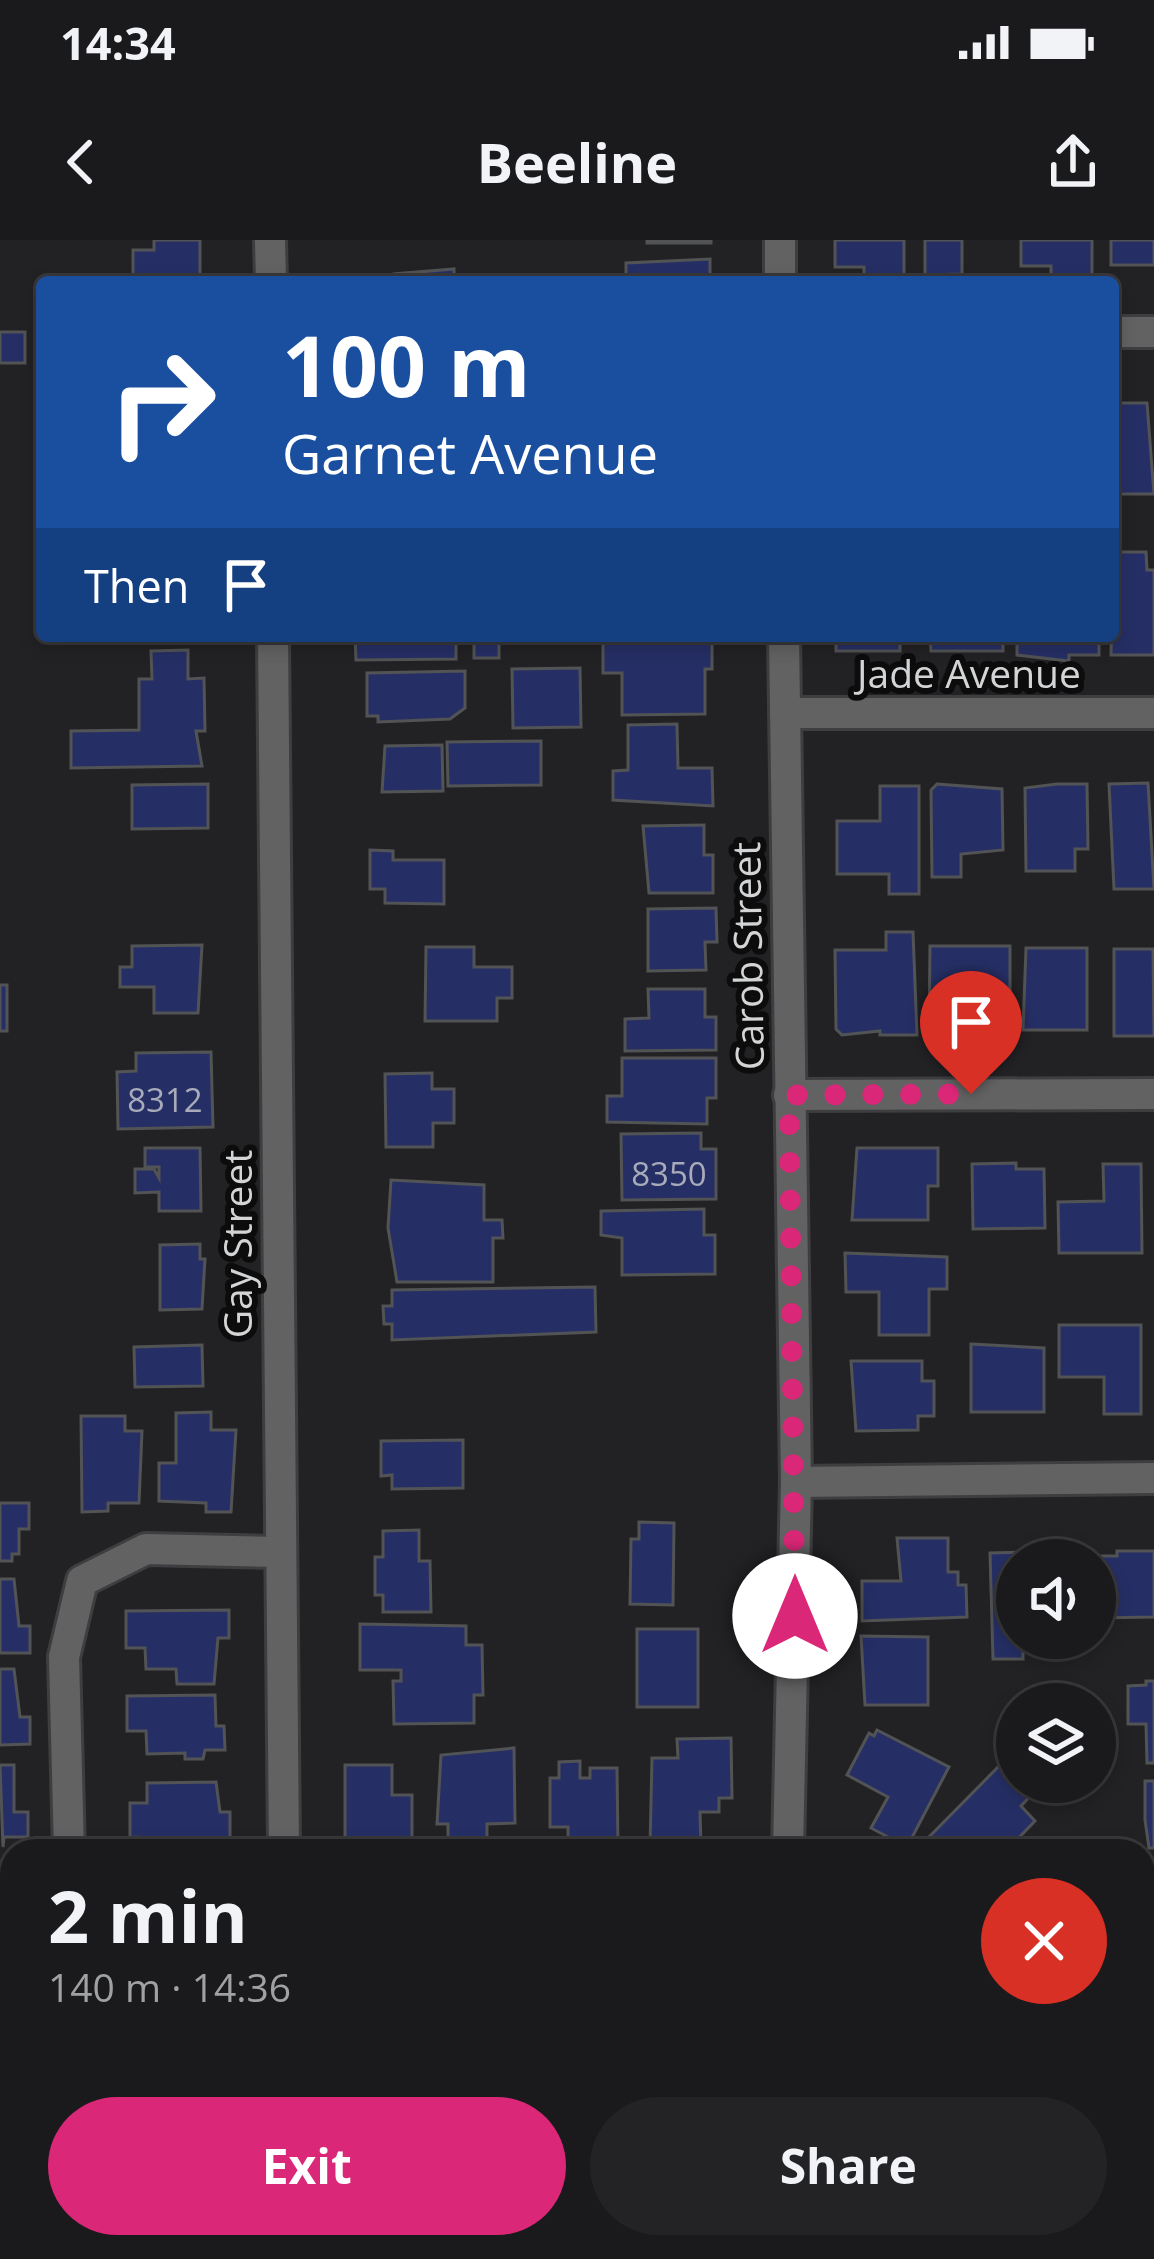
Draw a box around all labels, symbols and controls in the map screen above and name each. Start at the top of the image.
text: 14:34 [60,12,176,73]
text: Beeline [477,125,677,199]
icon: back [48,129,114,195]
icon: share [1040,129,1106,195]
text: 100 m [282,307,530,422]
icon: right [84,324,240,480]
text: Garnet Avenue [282,416,658,490]
icon: arrive [213,552,279,618]
text: Then [84,555,189,616]
street label: Jade Avenue [853,646,1081,699]
street label: Carob Street [718,841,775,1071]
pin [920,971,1022,1094]
icon: arrive [938,989,1004,1055]
house number: 8312 [127,1077,203,1122]
street label: Gay Street [210,1150,263,1338]
house number: 8350 [631,1151,707,1196]
map controls [996,1539,1116,1803]
button: sound [996,1539,1116,1659]
position arrow [732,1553,858,1679]
button: layers [996,1683,1116,1803]
text: 2 min [48,1866,248,1964]
button: close [981,1878,1107,2004]
text: 140 m · 14:36 [48,1960,291,2013]
button: Exit [48,2097,566,2235]
button: Share [590,2097,1107,2235]

